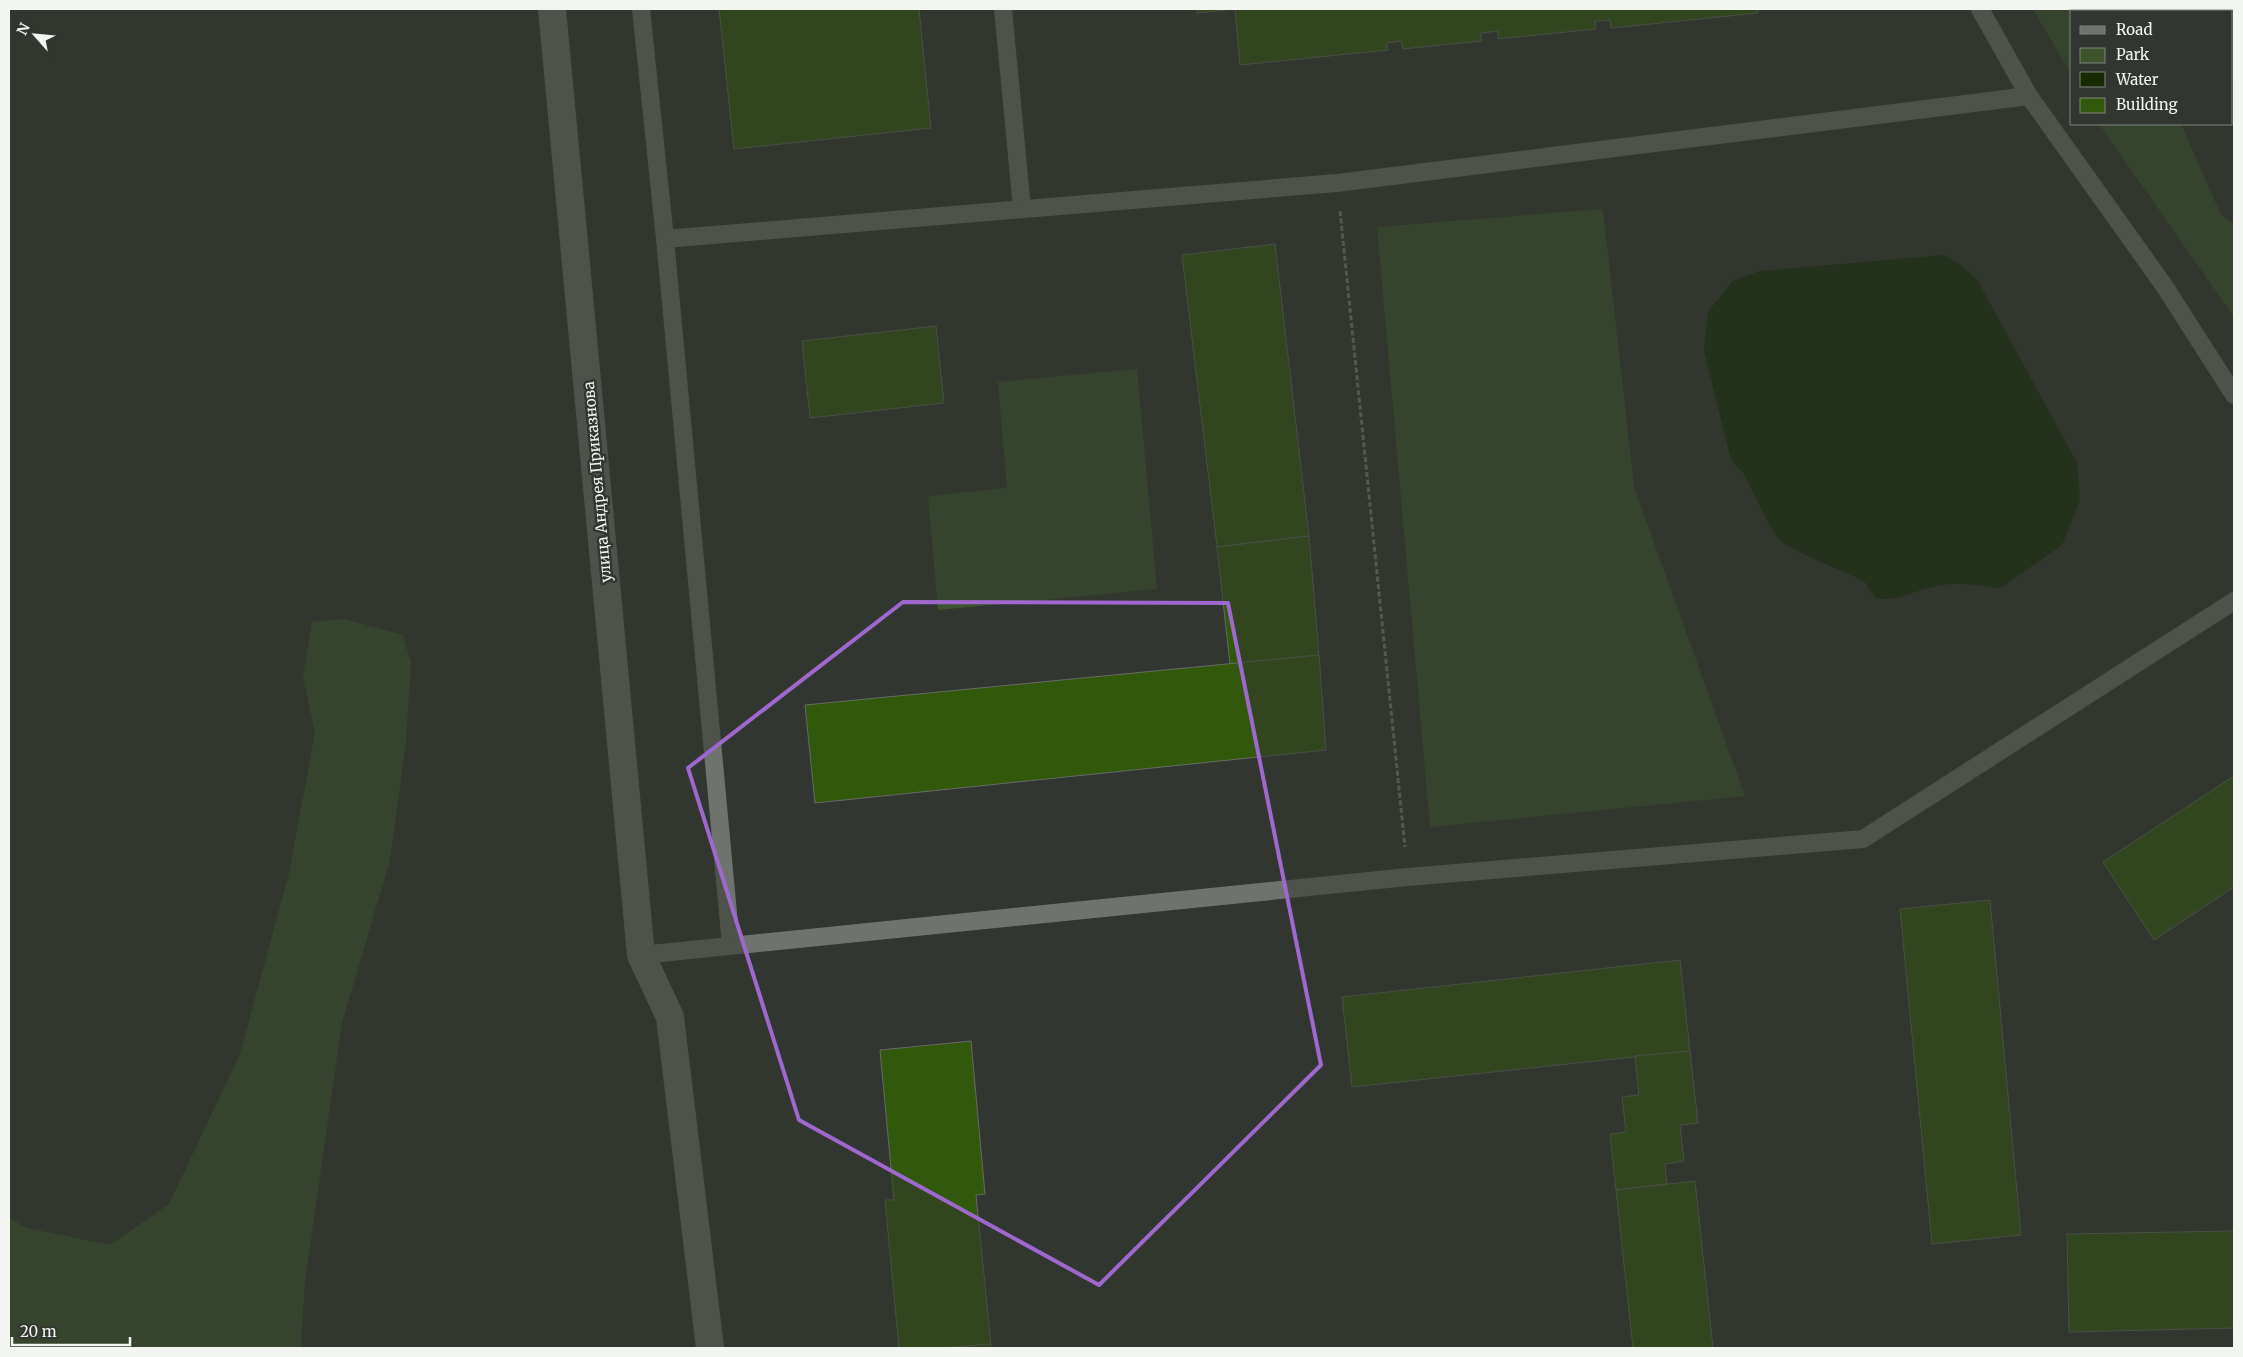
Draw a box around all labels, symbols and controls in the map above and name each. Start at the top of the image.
north arrow [10,10,60,60]
legend [2070,10,2233,125]
text: N [13,20,34,38]
text: Road [2116,20,2152,39]
text: Park [2116,45,2150,64]
text: Water [2115,70,2159,89]
text: Building [2116,95,2178,114]
street label: улица Андрея Приказнова [579,381,615,583]
scale bar [12,1314,130,1346]
text: 20 m [20,1322,57,1341]

